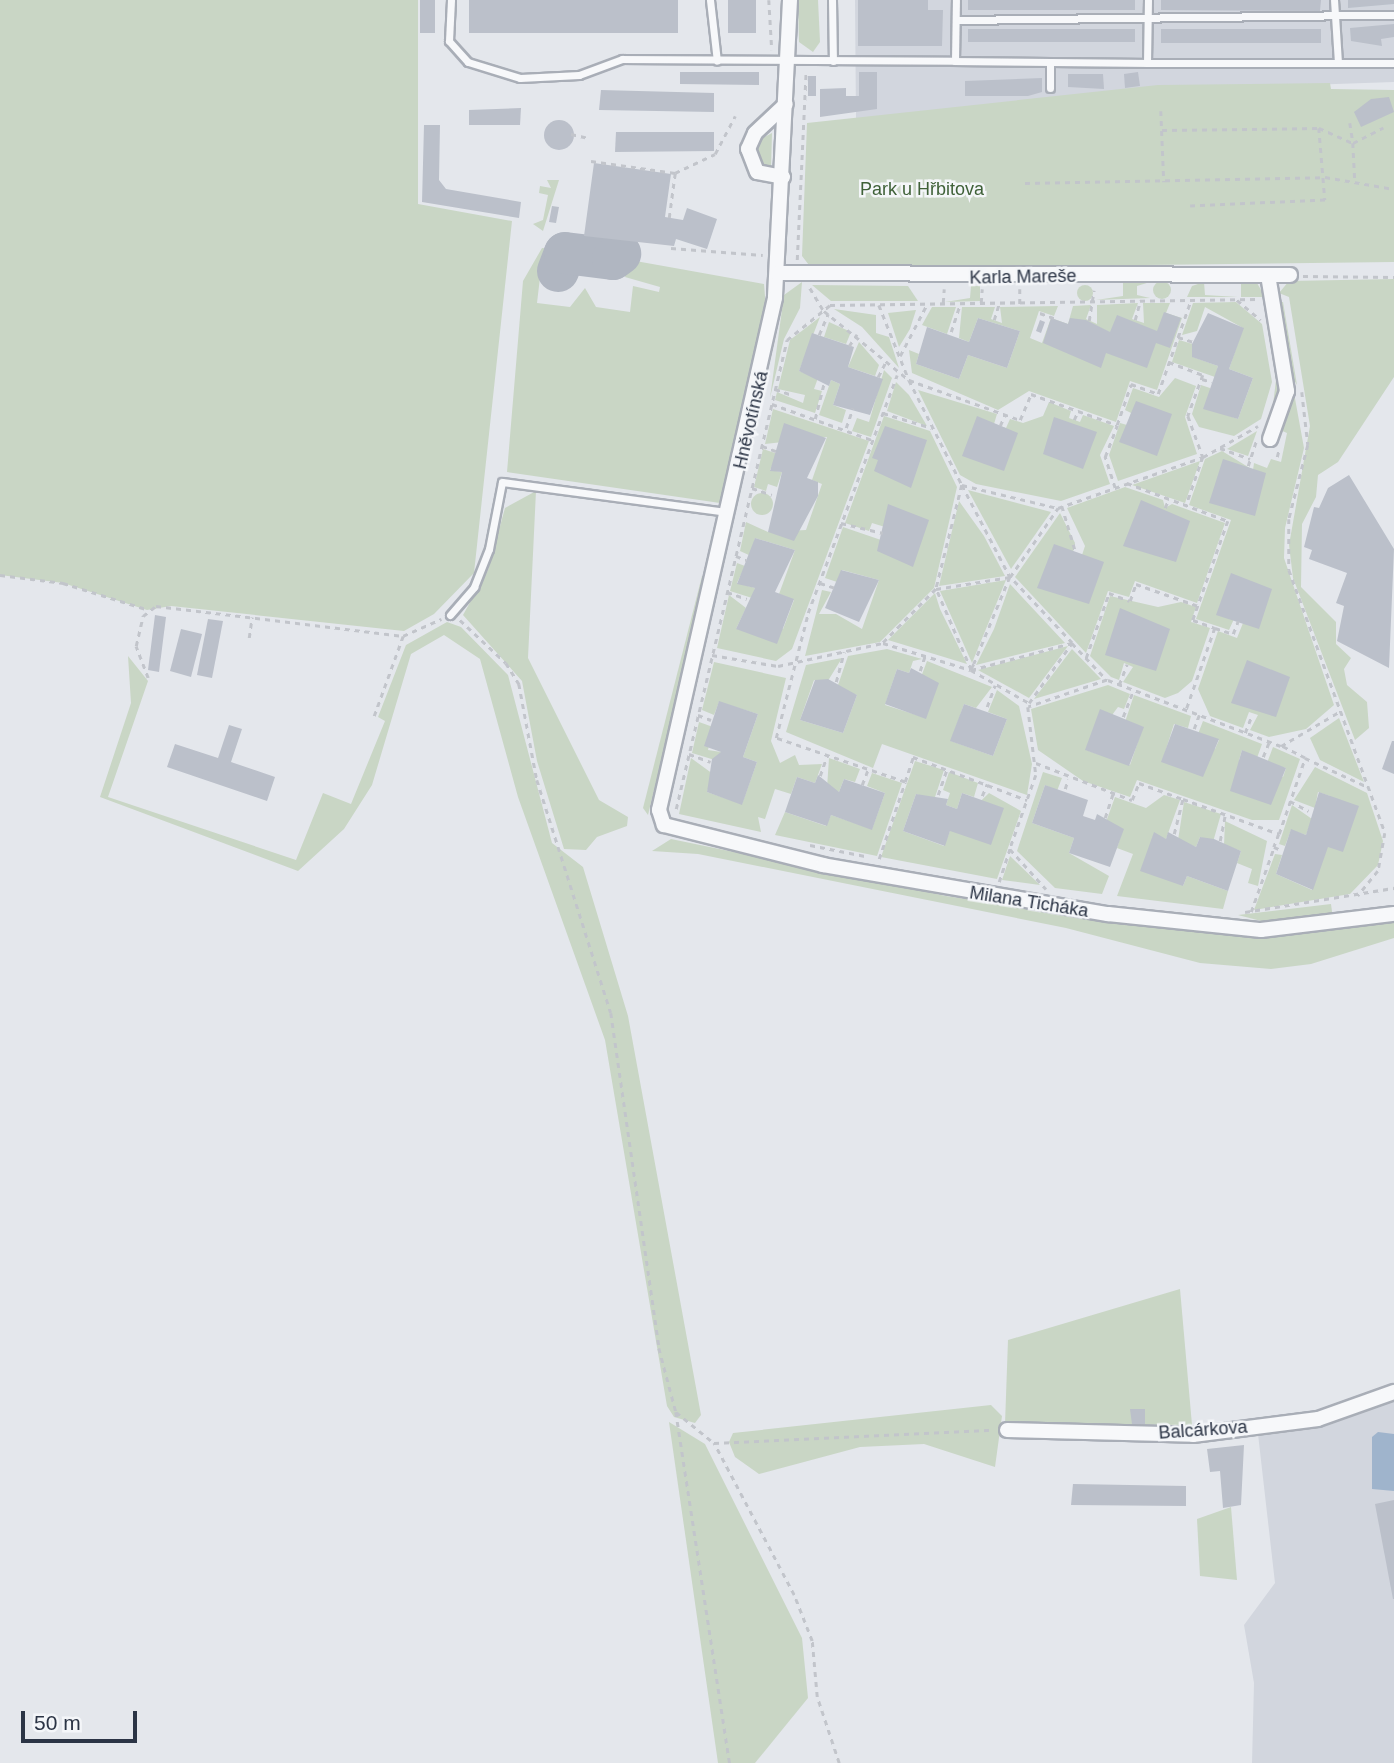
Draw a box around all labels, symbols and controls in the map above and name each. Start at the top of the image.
park label: Park u Hřbitova [860,178,984,200]
street label: Karla Mareše [969,265,1077,289]
street label: Hněvotínská [729,369,773,471]
street label: Milana Ticháka [968,882,1090,922]
street label: Balcárkova [1158,1416,1248,1444]
scale bar [24,1696,140,1740]
text: 50 m [34,1711,81,1734]

